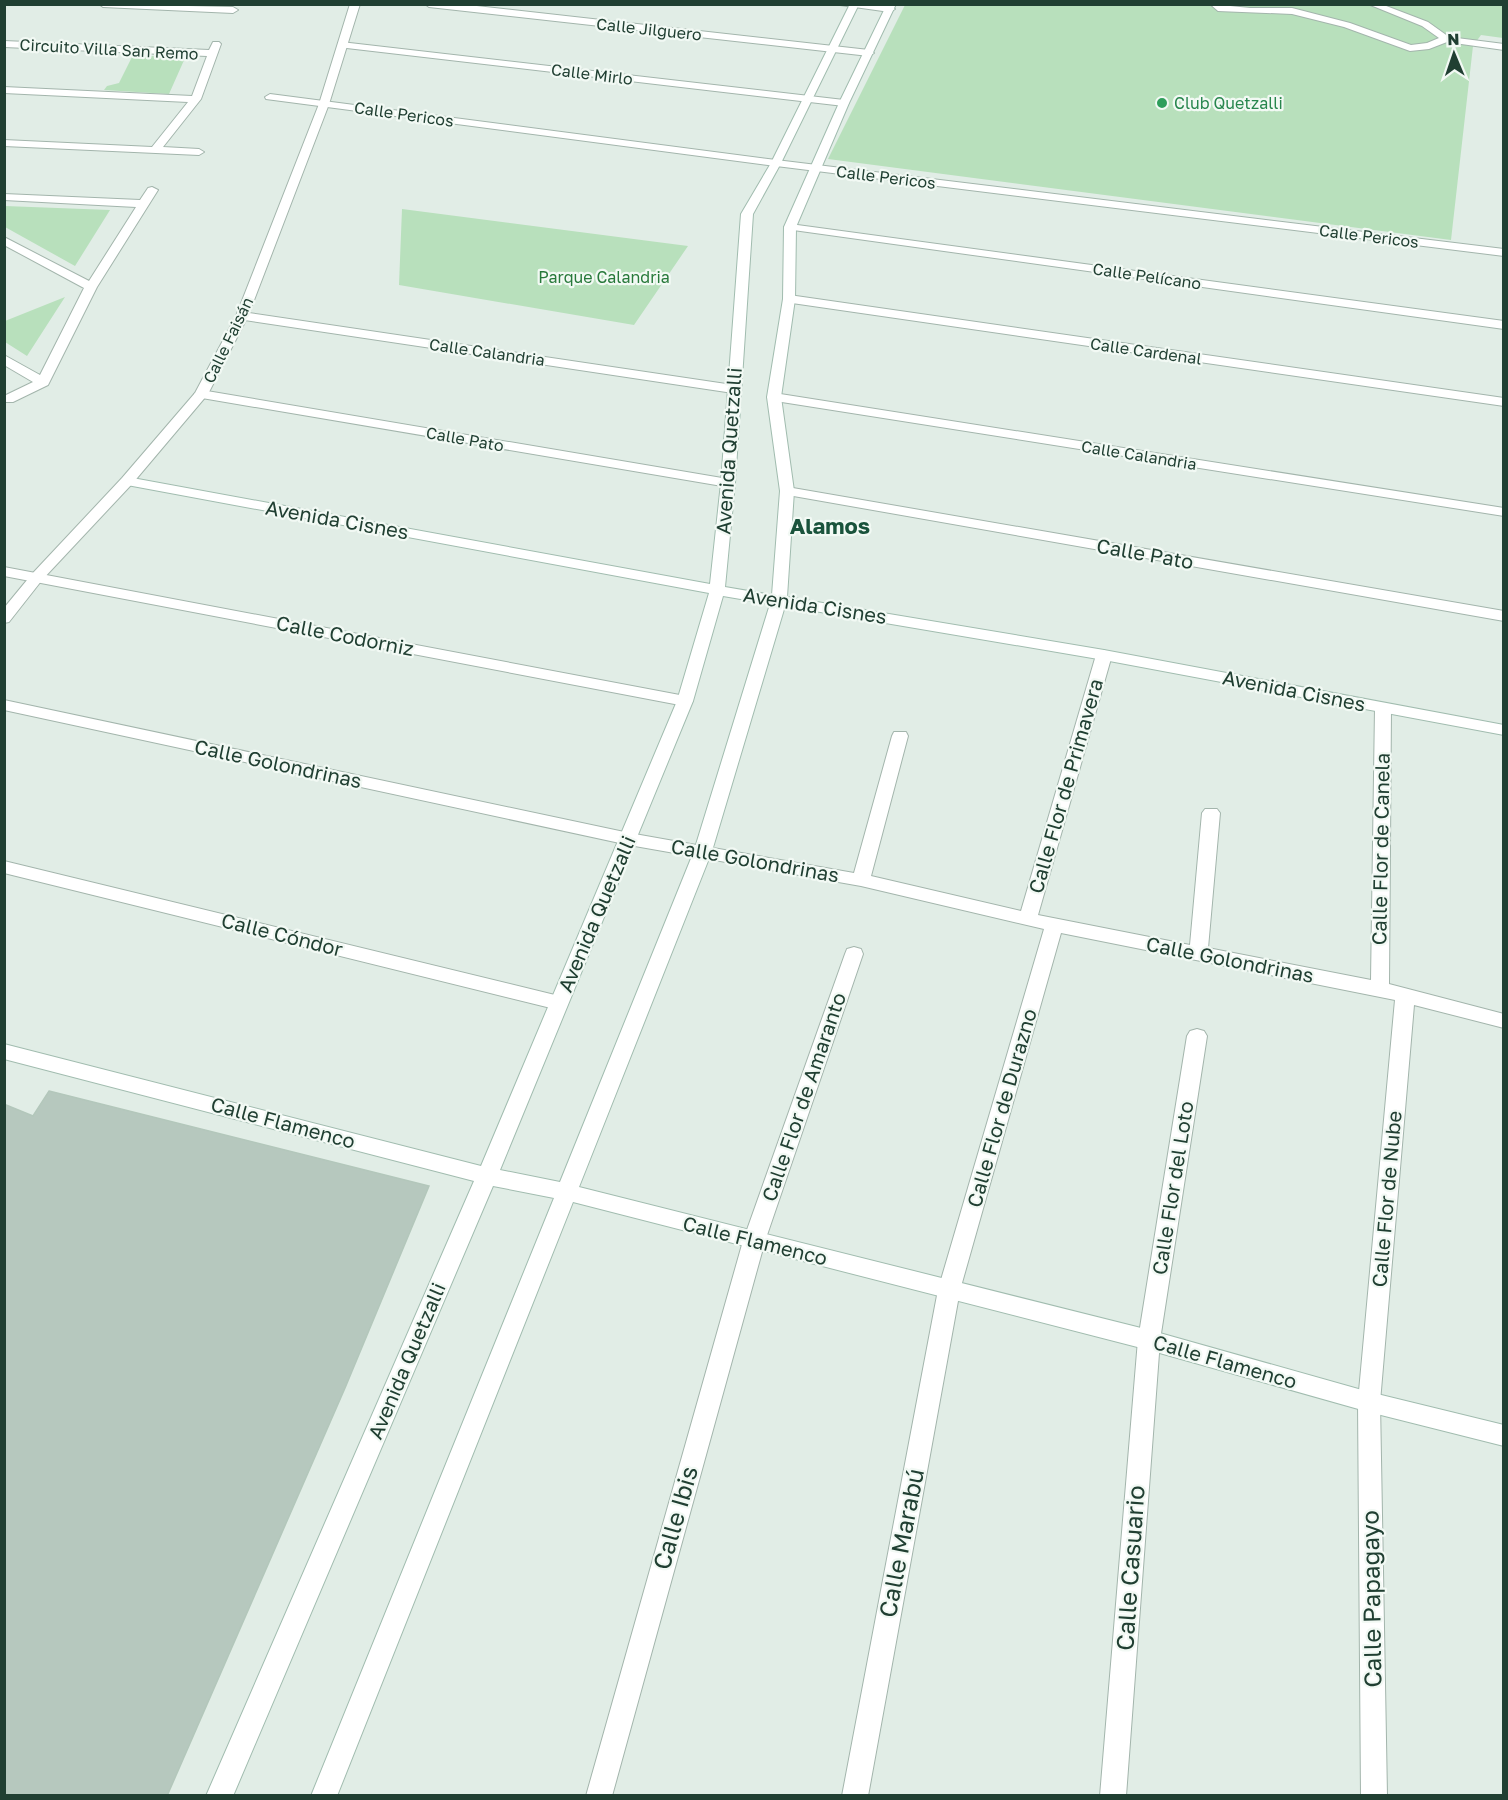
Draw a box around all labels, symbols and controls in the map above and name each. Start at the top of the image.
street label: Calle Jilguero [595,14,703,44]
north arrow [1424,24,1484,84]
text: N [1447,29,1460,49]
street label: Circuito Villa San Remo [19,34,199,64]
street label: Calle Mirlo [550,59,634,89]
place label: Club Quetzalli [1174,93,1283,113]
marker: Club Quetzalli [1155,96,1169,110]
street label: Calle Pericos [353,97,455,131]
street label: Calle Pericos [835,161,937,193]
street label: Calle Pericos [1318,220,1420,252]
street label: Calle Pelícano [1091,258,1203,294]
park label: Parque Calandria [538,267,670,287]
street label: Calle Faisán [199,294,257,386]
street label: Calle Cardenal [1089,333,1203,369]
street label: Calle Calandria [428,334,546,370]
street label: Avenida Quetzalli [710,367,746,535]
street label: Calle Pato [425,422,505,456]
street label: Calle Calandria [1080,436,1198,474]
street label: Avenida Cisnes [264,495,411,543]
district label: Alamos [790,512,870,539]
street label: Calle Pato [1095,533,1196,573]
street label: Avenida Cisnes [742,582,889,628]
street label: Calle Codorniz [274,610,416,660]
street label: Avenida Cisnes [1221,664,1368,716]
street label: Calle Flor de Primavera [1023,676,1107,896]
street label: Calle Golondrinas [192,734,364,792]
street label: Calle Flor de Canela [1366,753,1394,945]
street label: Avenida Quetzalli [552,832,640,995]
street label: Calle Golondrinas [669,833,841,887]
street label: Calle Cóndor [219,907,346,961]
street label: Calle Golondrinas [1144,931,1316,987]
street label: Calle Flor de Amaranto [756,989,850,1204]
street label: Calle Flor de Durazno [961,1006,1041,1210]
street label: Calle Flamenco [209,1091,358,1153]
street label: Calle Flor del Loto [1146,1099,1198,1276]
street label: Calle Flor de Nube [1366,1110,1406,1288]
street label: Calle Flamenco [680,1210,830,1270]
street label: Avenida Quetzalli [362,1279,450,1442]
street label: Calle Flamenco [1151,1329,1300,1393]
street label: Calle Ibis [646,1462,703,1573]
street label: Calle Marabú [872,1466,929,1620]
street label: Calle Casuario [1109,1484,1150,1652]
street label: Calle Papagayo [1354,1510,1387,1688]

